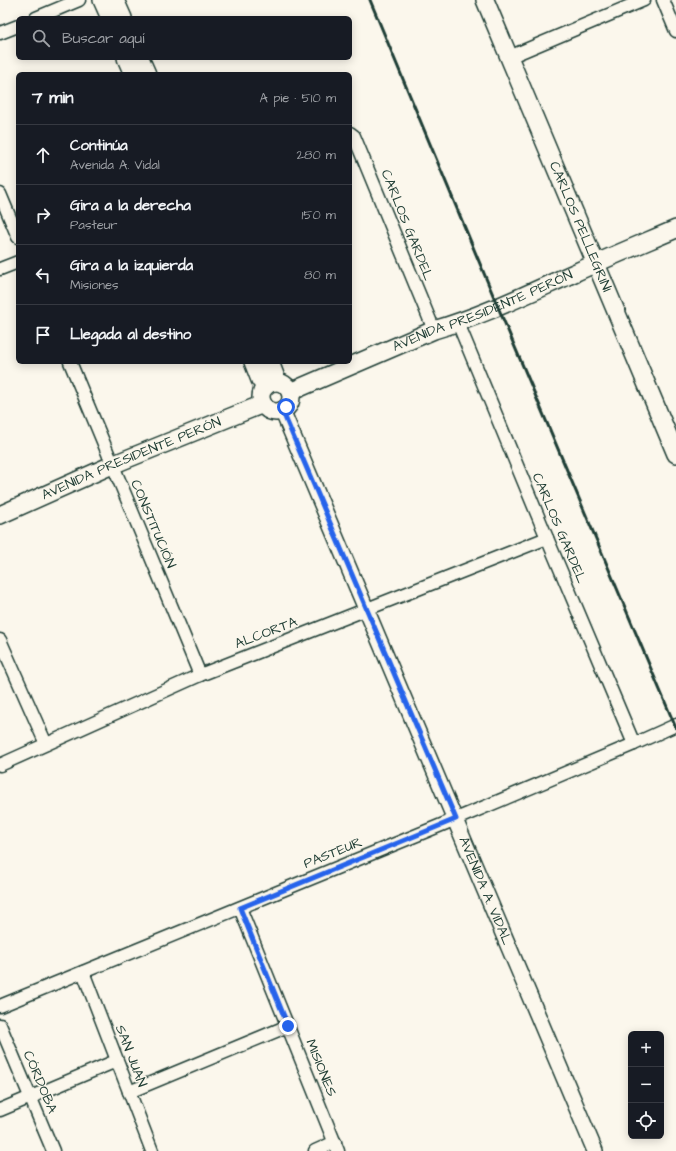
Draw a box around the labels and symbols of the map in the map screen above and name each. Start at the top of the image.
street label: CARLOS PELLEGRINI [544,158,617,295]
street label: CARLOS GARDEL [376,166,439,284]
street label: AVENIDA PRESIDENTE PERÓN [389,265,576,357]
route start [277,398,295,416]
street label: AVENIDA PRESIDENTE PERÓN [38,412,224,505]
street label: CARLOS GARDEL [527,470,591,587]
street label: CONSTITUCIÓN [125,477,181,572]
street label: ALCORTA [232,612,300,654]
street label: PASTEUR [301,832,365,874]
street label: AVENIDA A. VIDAL [453,834,517,948]
route end [279,1017,297,1035]
street label: SAN JUAN [110,1022,152,1090]
street label: MISIONES [300,1036,342,1100]
street label: CÓRDOBA [18,1047,62,1117]

